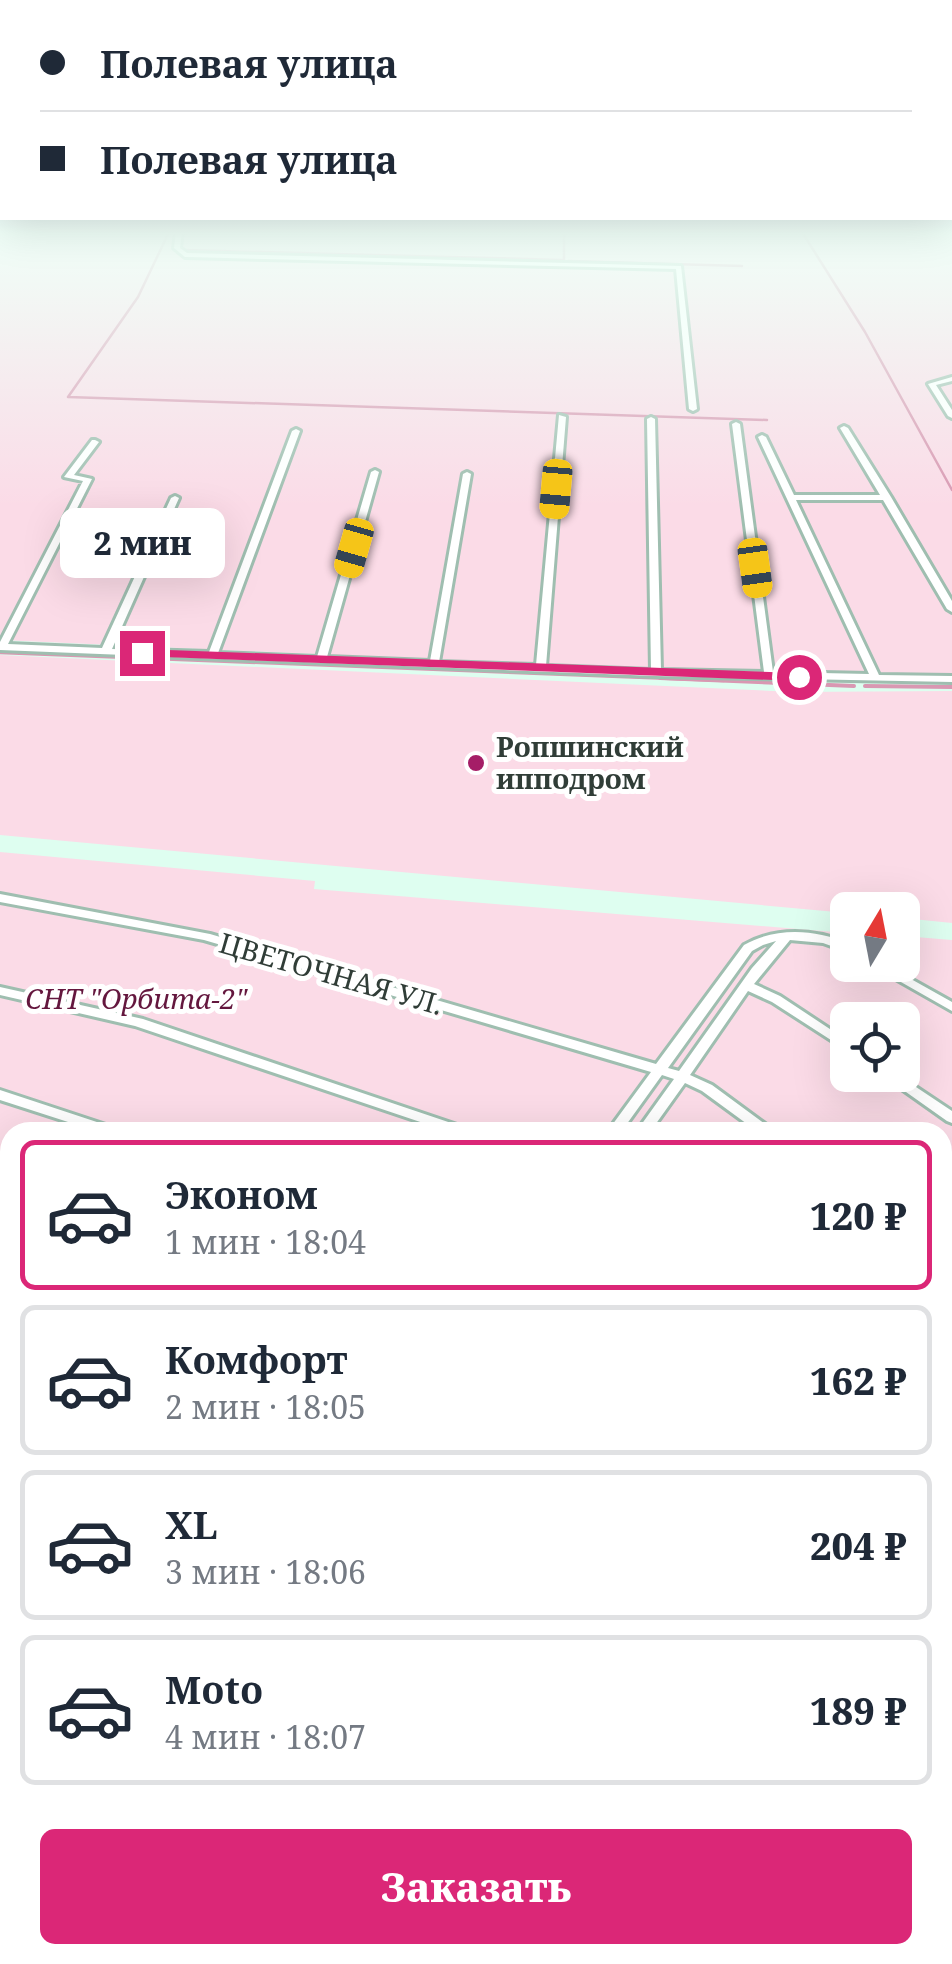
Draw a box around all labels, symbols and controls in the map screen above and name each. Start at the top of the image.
text: Полевая улица [100,37,398,89]
text: Полевая улица [100,133,398,185]
car [538,458,574,520]
callout: 2 мин [59,508,224,578]
car [331,515,377,581]
text: 2 мин [93,521,192,564]
car [736,536,774,600]
route end [120,631,165,676]
route start [777,655,822,700]
place label: Ропшинский ипподром [496,727,684,797]
marker: Ропшинский ипподром [465,752,487,774]
north arrow [830,892,920,982]
map controls [830,892,920,1092]
street label: ЦВЕТОЧНАЯ УЛ. [215,923,447,1023]
park label: СНТ "Орбита-2" [25,979,249,1017]
button: locate [830,1002,920,1092]
text: Эконом [165,1168,318,1220]
icon: car [45,1170,135,1260]
text: 120 ₽ [810,1189,907,1241]
text: 1 мин · 18:04 [165,1220,366,1263]
text: Комфорт [165,1333,348,1385]
icon: car [45,1335,135,1425]
text: 162 ₽ [810,1354,907,1406]
text: 2 мин · 18:05 [165,1385,366,1428]
text: XL [165,1498,218,1550]
icon: car [45,1500,135,1590]
text: 204 ₽ [810,1519,907,1571]
text: 3 мин · 18:06 [165,1550,366,1593]
text: Moto [165,1663,263,1715]
icon: car [45,1665,135,1755]
text: 189 ₽ [810,1684,907,1736]
text: 4 мин · 18:07 [165,1715,366,1758]
button: Заказать [40,1829,912,1944]

